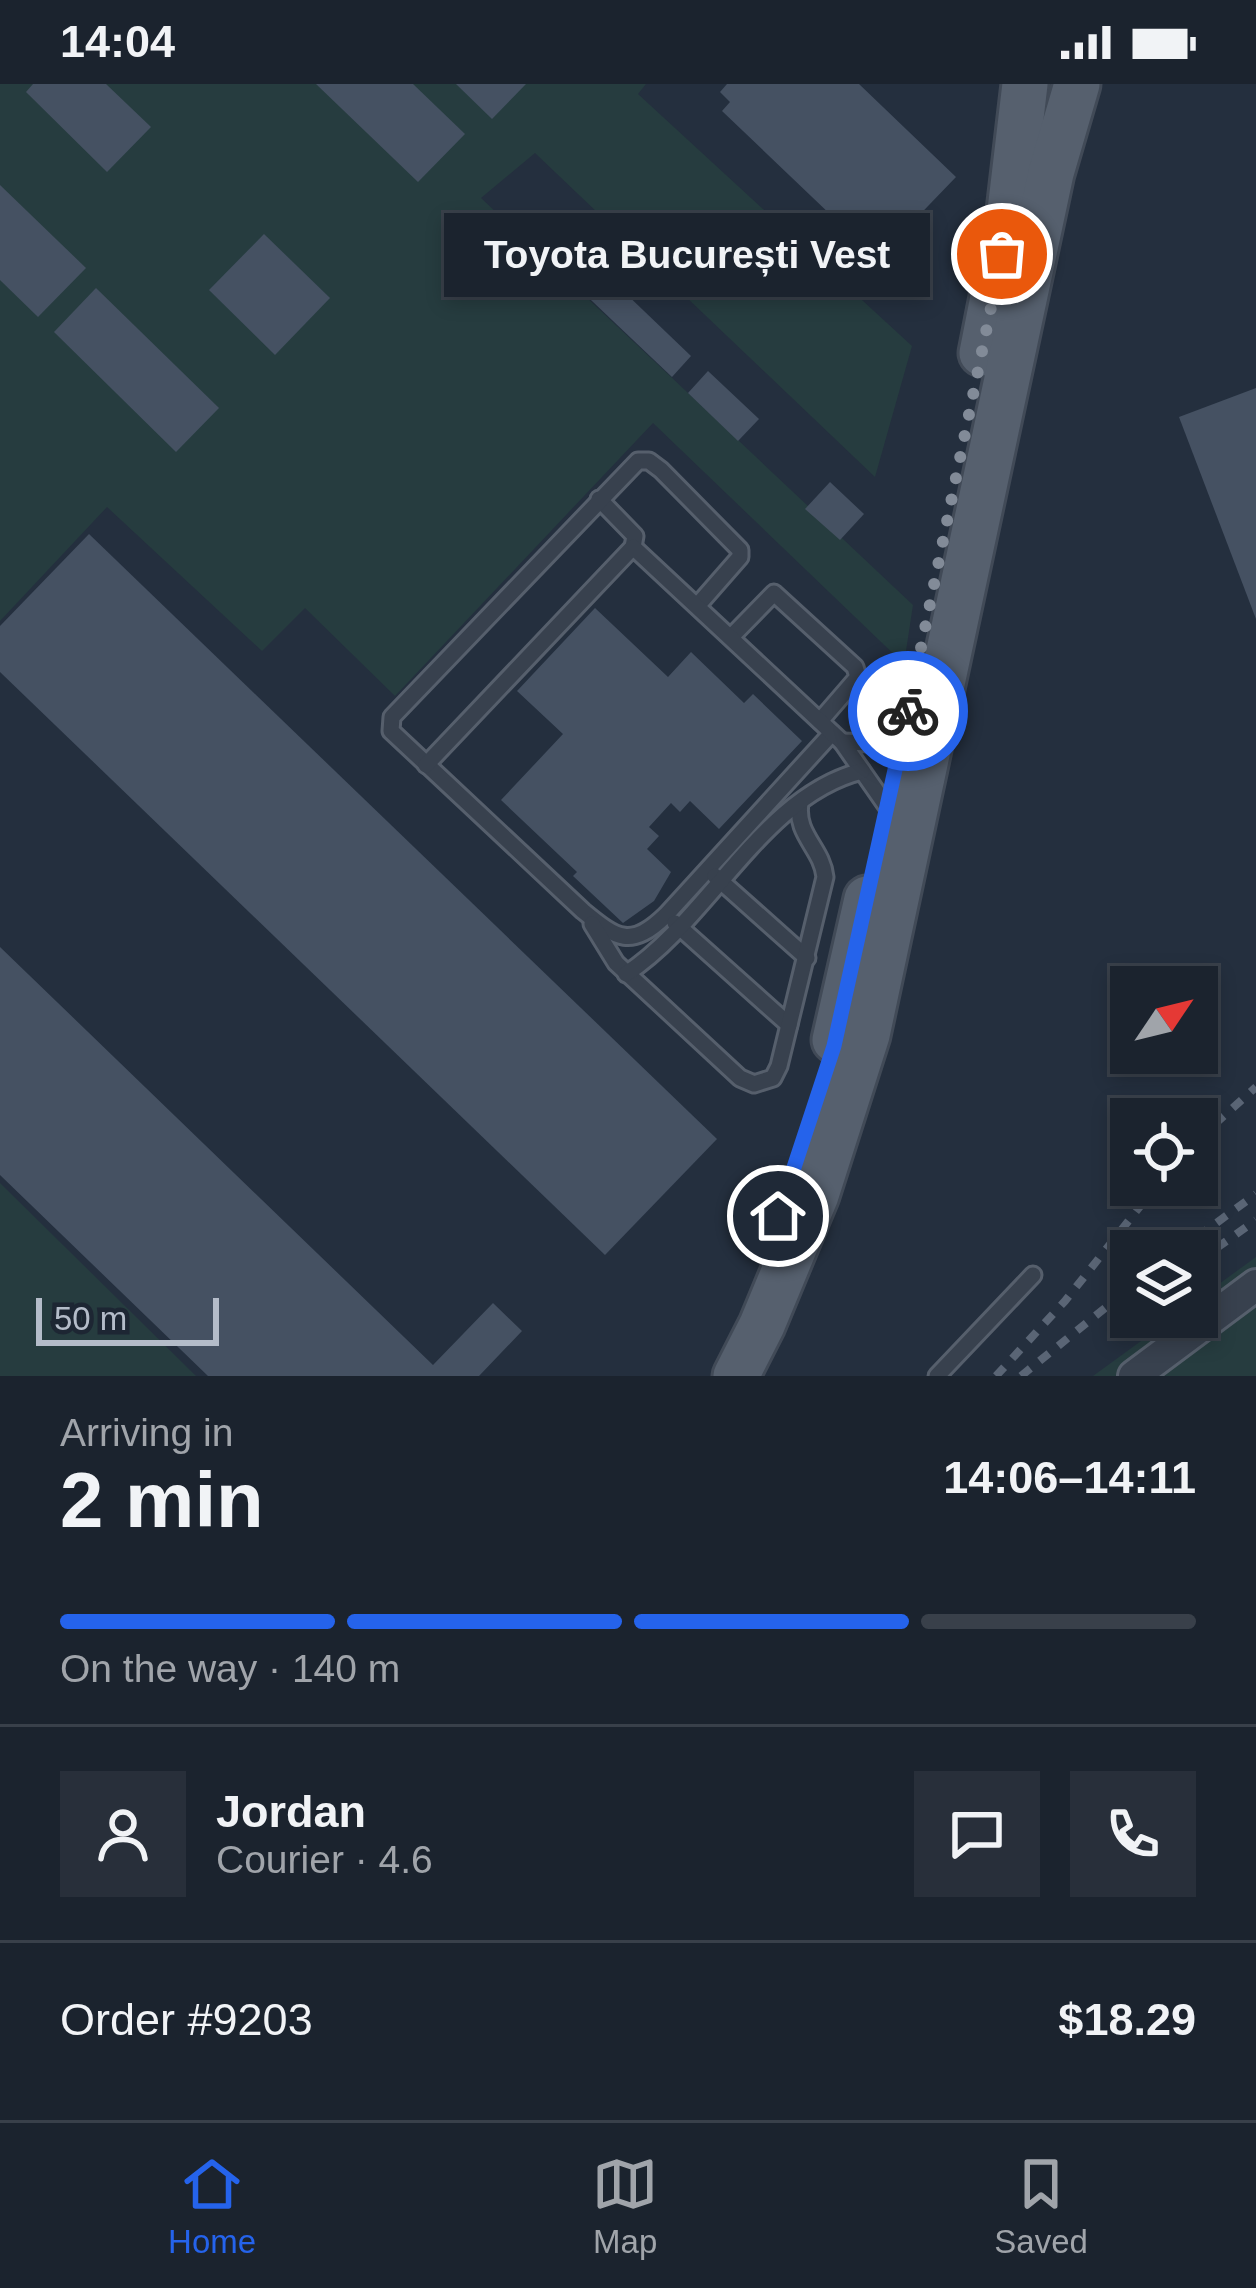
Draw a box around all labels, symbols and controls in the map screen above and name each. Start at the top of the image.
text: 14:04 [60,16,175,67]
pin [951,203,1053,305]
callout: Toyota București Vest [444,212,930,296]
icon: bag [969,221,1035,287]
text: Toyota București Vest [484,233,890,276]
courier [848,651,968,771]
icon: bike [875,678,941,744]
north arrow [1110,966,1218,1074]
map controls [1110,966,1218,1338]
button: locate [1110,1098,1218,1206]
pin [727,1165,829,1267]
icon: home [745,1183,811,1249]
button: layers [1110,1230,1218,1338]
scale bar [36,1292,219,1345]
text: 50 m [54,1300,127,1337]
text: Arriving in [60,1411,233,1454]
text: 14:06–14:11 [943,1452,1196,1503]
text: 2 min [60,1456,264,1544]
text: On the way · 140 m [60,1647,400,1690]
button: person [60,1771,186,1897]
button: chat [914,1771,1040,1897]
button: phone [1070,1771,1196,1897]
text: Jordan [216,1786,366,1837]
text: Courier · 4.6 [216,1838,433,1881]
text: Order #9203 [60,1994,313,2045]
text: $18.29 [1058,1994,1196,2045]
tab: Home [168,2151,256,2261]
tab: Map [592,2151,658,2261]
tab: Saved [994,2151,1088,2261]

